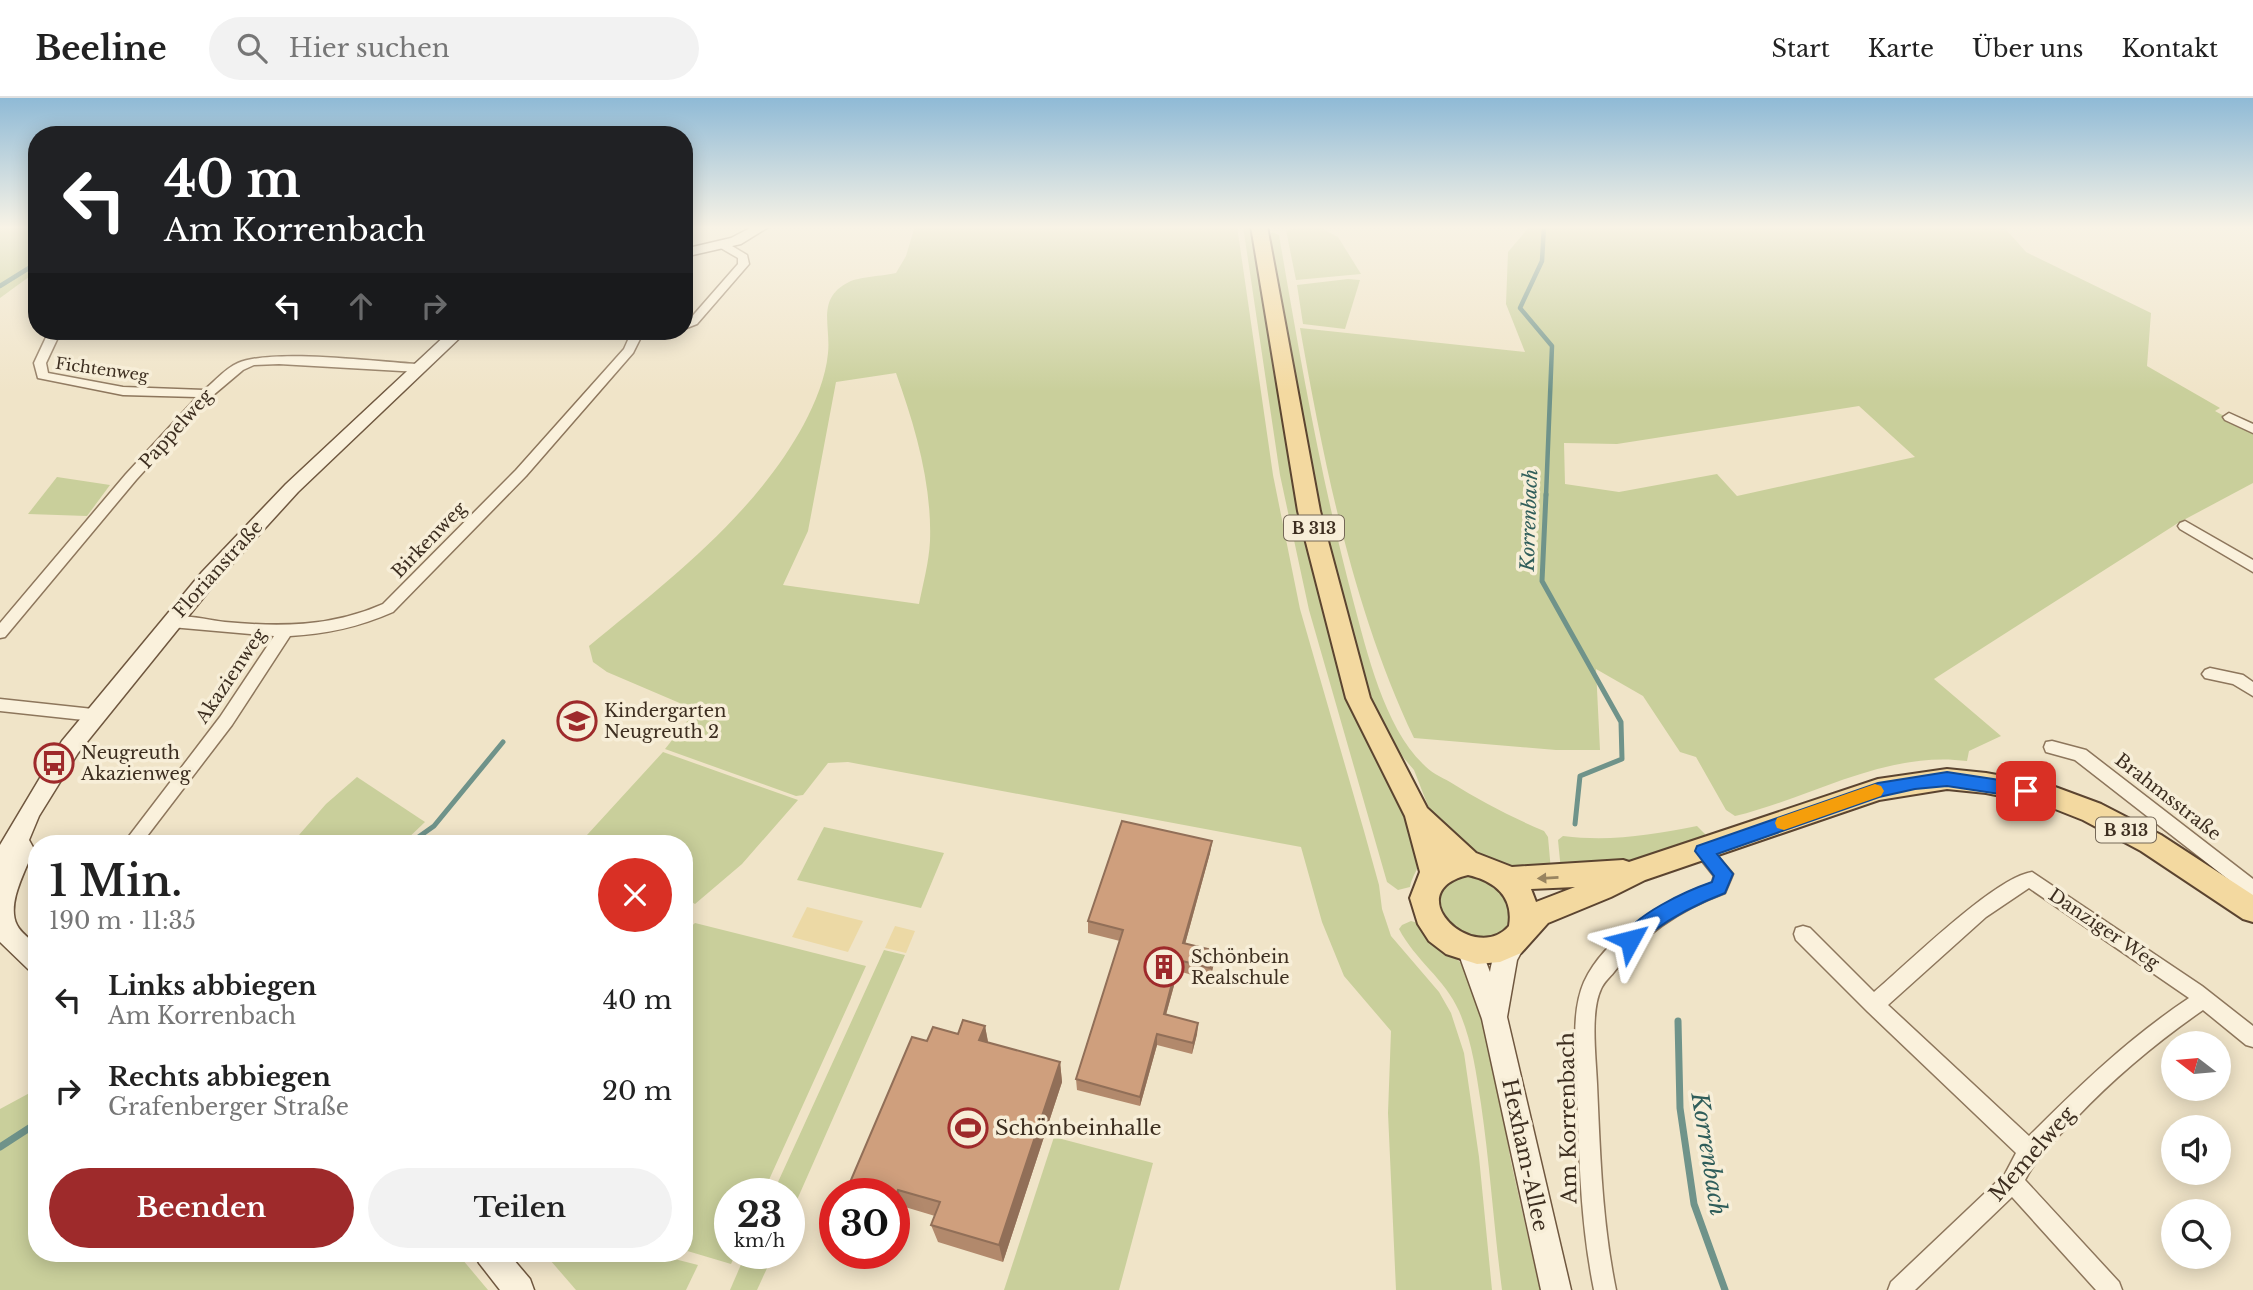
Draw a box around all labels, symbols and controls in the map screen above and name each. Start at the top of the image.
search box [209,17,699,80]
text: Beeline [35,28,167,69]
icon: search [233,29,271,67]
text: Hier suchen [289,32,450,64]
text: Start [1772,34,1830,63]
text: Karte [1868,34,1934,63]
text: Über uns [1972,34,2084,63]
text: Kontakt [2122,34,2218,63]
text: 40 m [164,149,301,210]
icon: left [49,154,140,245]
text: Am Korrenbach [164,210,426,250]
icon: left [269,287,307,325]
icon: ahead [342,287,380,325]
icon: right [415,287,453,325]
street label: Fichtenweg [54,353,150,385]
street label: Pappelweg [135,385,217,473]
water label: Korrenbach [1516,468,1542,573]
street label: Birkenweg [387,497,471,583]
street label: Florianstraße [169,516,267,622]
road number: B 313 [1284,516,1344,540]
street label: Akazienweg [191,624,271,728]
school or university icon: Kindergarten Neugreuth 2 [556,700,598,742]
place label: Kindergarten Neugreuth 2 [604,700,726,743]
bus stop icon: Neugreuth Akazienweg [33,742,75,784]
place label: Neugreuth Akazienweg [80,742,191,785]
street label: Brahmsstraße [2111,749,2225,845]
pin [1996,761,2056,821]
icon: arrive [2007,772,2045,810]
road number: B 313 [2096,818,2156,842]
text: 1 Min. [49,855,182,907]
button: close [598,858,672,932]
one-way arrow [1536,872,1558,883]
street label: Danziger Weg [2044,884,2164,974]
position arrow [1593,903,1667,977]
text: 190 m · 11:35 [49,907,196,935]
building icon: Schönbein Realschule [1143,946,1185,988]
place label: Schönbein Realschule [1191,946,1290,989]
text: Links abbiegen [108,970,317,1002]
icon: left [49,981,87,1019]
text: 40 m [603,984,672,1016]
text: Am Korrenbach [108,1002,296,1030]
north arrow [2161,1031,2231,1101]
map controls [2161,1031,2231,1269]
street label: Am Korrenbach [1554,1032,1583,1205]
text: Rechts abbiegen [108,1061,331,1093]
icon: right [49,1072,87,1110]
text: 20 m [602,1075,672,1107]
street label: Hexham-Allee [1496,1076,1554,1234]
water label: Korrenbach [1685,1089,1733,1218]
text: Grafenberger Straße [108,1093,349,1121]
street label: Memelweg [1984,1101,2081,1207]
sports icon: Schönbeinhalle [947,1107,989,1149]
place label: Schönbeinhalle [995,1115,1162,1141]
button: sound [2161,1115,2231,1185]
button: Beenden [49,1168,354,1248]
button: Teilen [368,1168,672,1248]
speed limit sign: 30 [819,1178,910,1269]
text: 23 [737,1193,782,1236]
button: search [2161,1199,2231,1269]
text: km/h [734,1230,785,1252]

